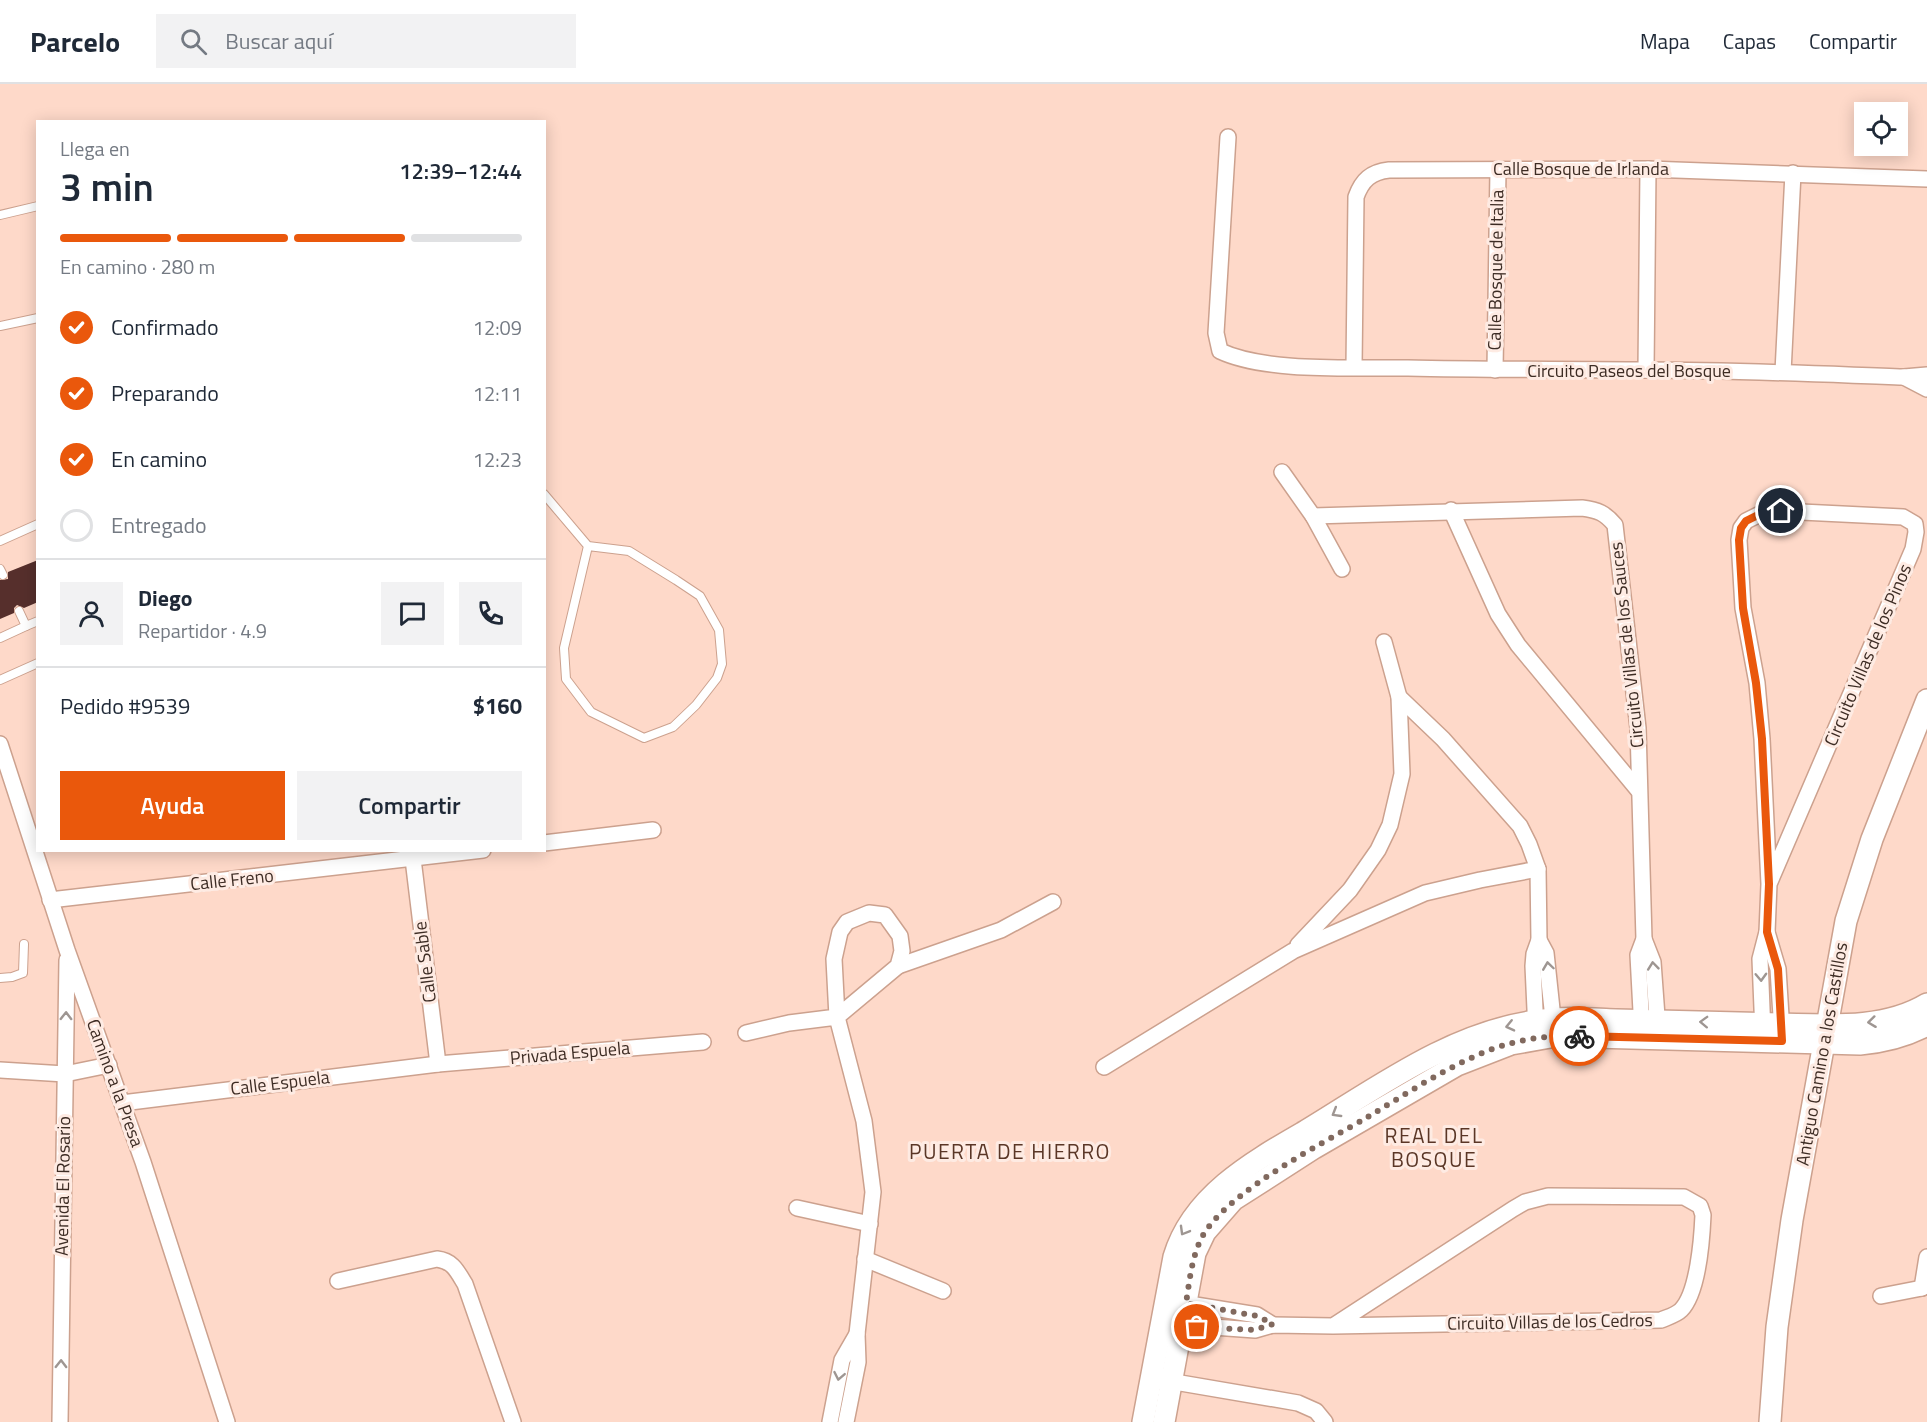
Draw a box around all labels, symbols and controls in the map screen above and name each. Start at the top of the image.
search box [156,14,576,68]
text: Parcelo [30,20,120,63]
text: Buscar aquí [225,24,333,58]
icon: search [177,25,210,58]
text: Mapa [1640,25,1690,57]
text: Capas [1723,25,1776,57]
text: Compartir [1809,25,1897,57]
map controls [1854,102,1908,156]
button: locate [1854,102,1908,156]
text: Llega en [60,133,130,164]
text: 12:39–12:44 [399,154,522,188]
street label: Calle Bosque de Irlanda [1493,155,1669,182]
text: 3 min [60,157,154,216]
street label: Calle Bosque de Italia [1481,189,1510,351]
text: En camino · 280 m [60,251,215,282]
text: Confirmado [111,310,219,344]
icon: check [60,311,93,344]
text: 12:09 [473,312,522,343]
street label: Circuito Paseos del Bosque [1527,357,1731,384]
text: Preparando [111,376,219,410]
icon: check [60,377,93,410]
text: 12:11 [473,378,522,409]
text: En camino [111,442,207,476]
icon: check [60,443,93,476]
text: 12:23 [473,444,522,475]
pin [1755,485,1806,536]
icon: home [1764,494,1797,527]
text: Entregado [111,508,207,542]
street label: Circuito Villas de los Sauces [1602,541,1651,749]
street label: Circuito Villas de los Pinos [1817,559,1918,750]
text: Diego [138,581,192,615]
button: person [60,582,123,645]
button: chat [381,582,444,645]
button: phone [459,582,522,645]
text: Repartidor · 4.9 [138,615,267,646]
text: Pedido #9539 [60,689,190,723]
text: $160 [473,689,522,723]
button: Ayuda [60,771,285,840]
button: Compartir [297,771,522,840]
street label: Calle Freno [189,862,275,897]
street label: Calle Sable [406,920,443,1004]
street label: Antiguo Camino a los Castillos [1789,940,1854,1168]
one-way arrow [1542,962,1554,971]
one-way arrow [1647,962,1660,971]
one-way arrow [1754,973,1767,982]
courier [1549,1006,1609,1066]
one-way arrow [60,1011,72,1020]
street label: Camino a la Presa [80,1015,151,1151]
one-way arrow [1867,1015,1876,1027]
one-way arrow [1700,1016,1709,1028]
one-way arrow [1505,1019,1515,1032]
icon: bike [1563,1020,1596,1053]
street label: Privada Espuela [509,1034,631,1071]
street label: Calle Espuela [229,1063,331,1102]
one-way arrow [1332,1105,1342,1117]
street label: Avenida El Rosario [48,1116,77,1256]
district label: REAL DEL BOSQUE [1385,1119,1483,1175]
district label: PUERTA DE HIERRO [909,1135,1111,1167]
one-way arrow [1180,1225,1191,1235]
pin [1171,1301,1222,1352]
street label: Circuito Villas de los Cedros [1447,1306,1653,1337]
icon: bag [1180,1310,1213,1343]
one-way arrow [55,1359,67,1368]
one-way arrow [833,1371,846,1381]

